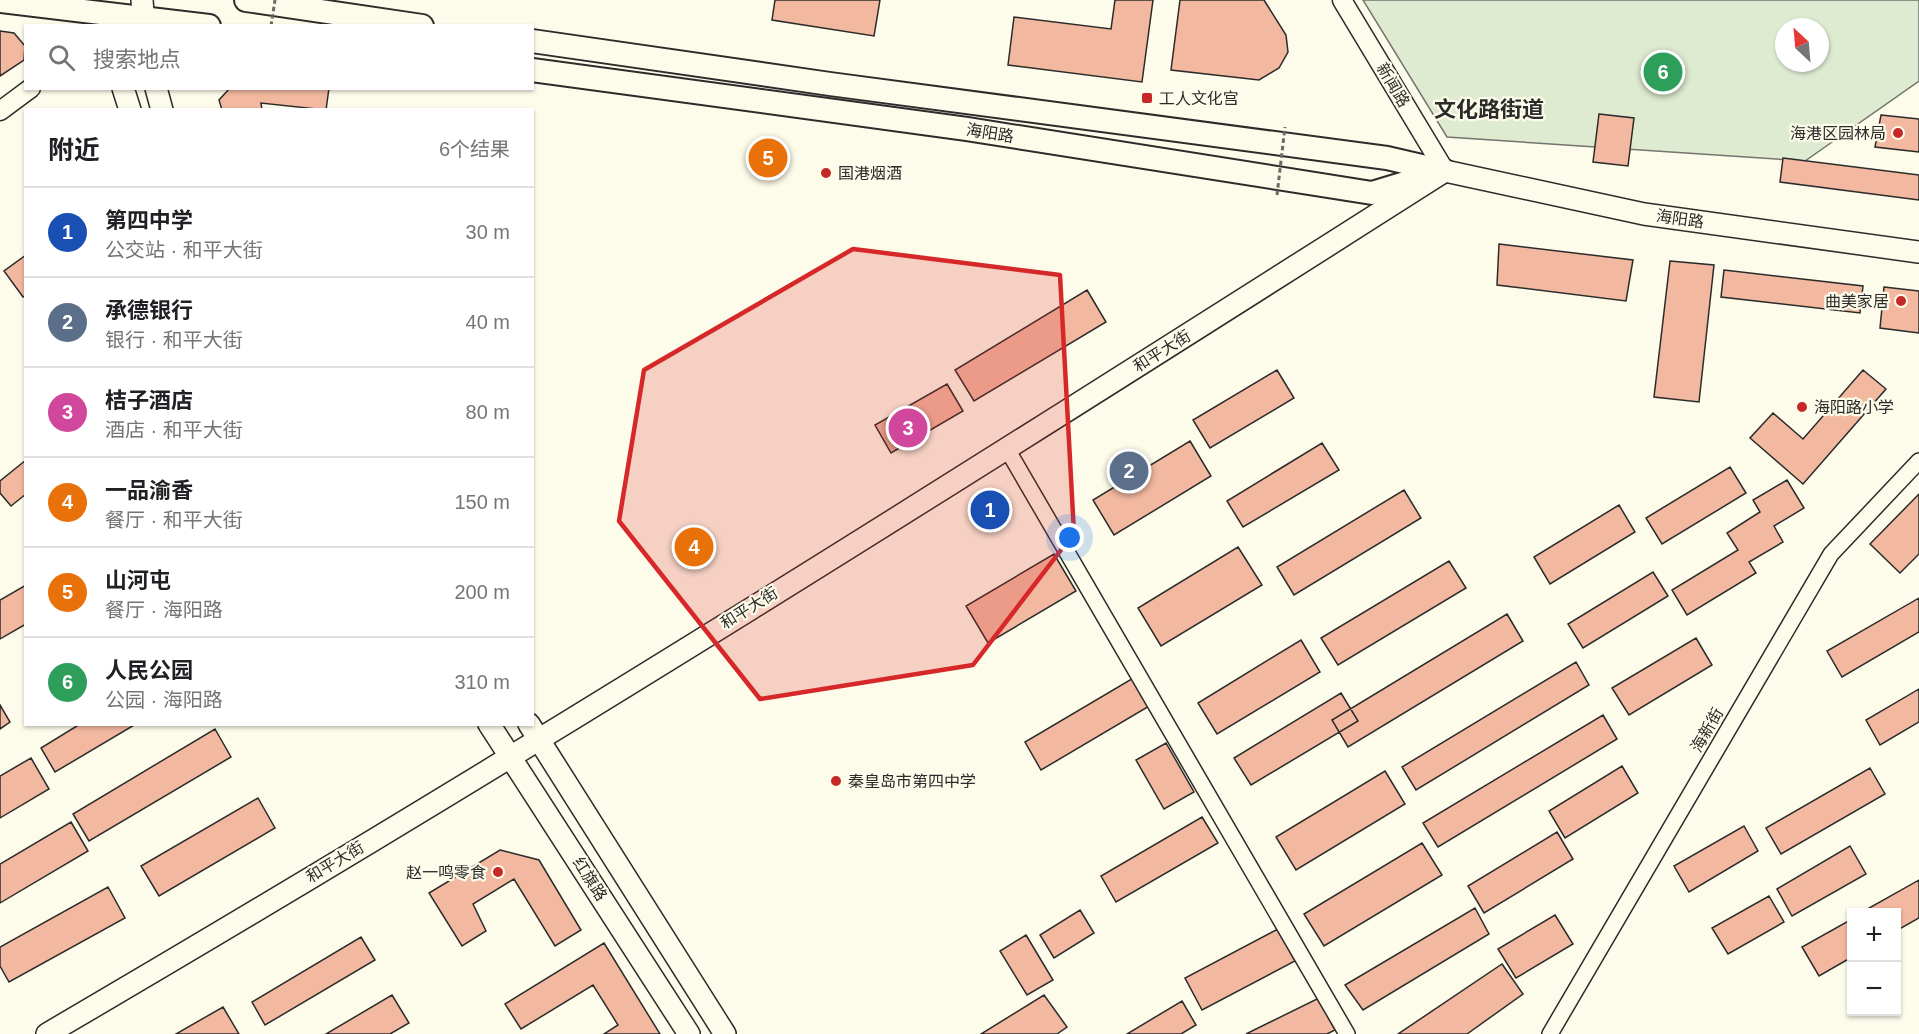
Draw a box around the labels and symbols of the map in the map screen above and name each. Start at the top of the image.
north arrow [1775,18,1829,72]
pin: 6 [1644,50,1682,94]
street label: 新闻路 [1373,60,1413,110]
place label: 工人文化宫 [1159,90,1239,107]
marker: 工人文化宫 [1140,91,1154,105]
district label: 文化路街道 [1434,97,1544,122]
street label: 海阳路 [965,121,1015,145]
place label: 海港区园林局 [1790,125,1886,142]
marker: 海港区园林局 [1891,126,1905,140]
pin: 5 [748,136,788,180]
place label: 国港烟酒 [838,165,902,182]
marker: 国港烟酒 [819,166,833,180]
street label: 海阳路 [1655,207,1705,231]
place label: 曲美家居 [1825,293,1889,310]
marker: 曲美家居 [1894,294,1908,308]
street label: 和平大街 [1130,327,1194,375]
place label: 海阳路小学 [1814,399,1894,416]
marker: 海阳路小学 [1795,400,1809,414]
pin: 3 [888,406,928,450]
pin: 2 [1110,448,1148,494]
pin: 1 [970,488,1010,532]
your location [1055,523,1084,552]
pin: 4 [674,524,714,570]
street label: 和平大街 [717,584,781,632]
street label: 海新街 [1688,705,1726,755]
place label: 秦皇岛市第四中学 [848,773,976,790]
marker: 秦皇岛市第四中学 [829,774,843,788]
street label: 和平大街 [303,838,367,886]
street label: 红旗路 [570,854,610,904]
place label: 赵一鸣零食 [406,864,486,881]
marker: 赵一鸣零食 [491,865,505,879]

